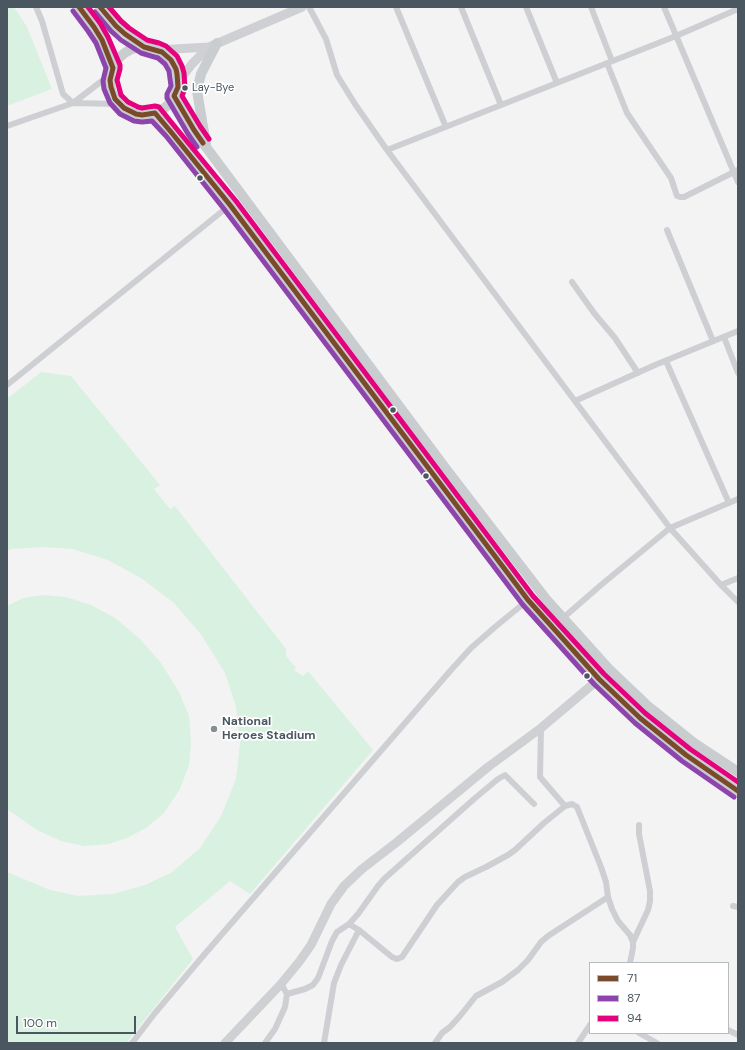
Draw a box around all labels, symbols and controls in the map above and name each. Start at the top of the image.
place label: Lay-Bye [192,81,234,95]
marker: Lay-Bye [180,83,190,93]
unlabelled marker [195,173,205,183]
unlabelled marker [388,405,398,415]
unlabelled marker [421,471,431,481]
unlabelled marker [582,671,592,681]
place label: National Heroes Stadium [222,715,316,743]
marker: National Heroes Stadium [209,724,219,734]
legend [589,962,729,1034]
text: 71 [627,970,637,986]
text: 87 [627,990,640,1006]
scale bar [18,1008,138,1034]
text: 94 [627,1010,642,1026]
text: 100 m [23,1015,57,1031]

